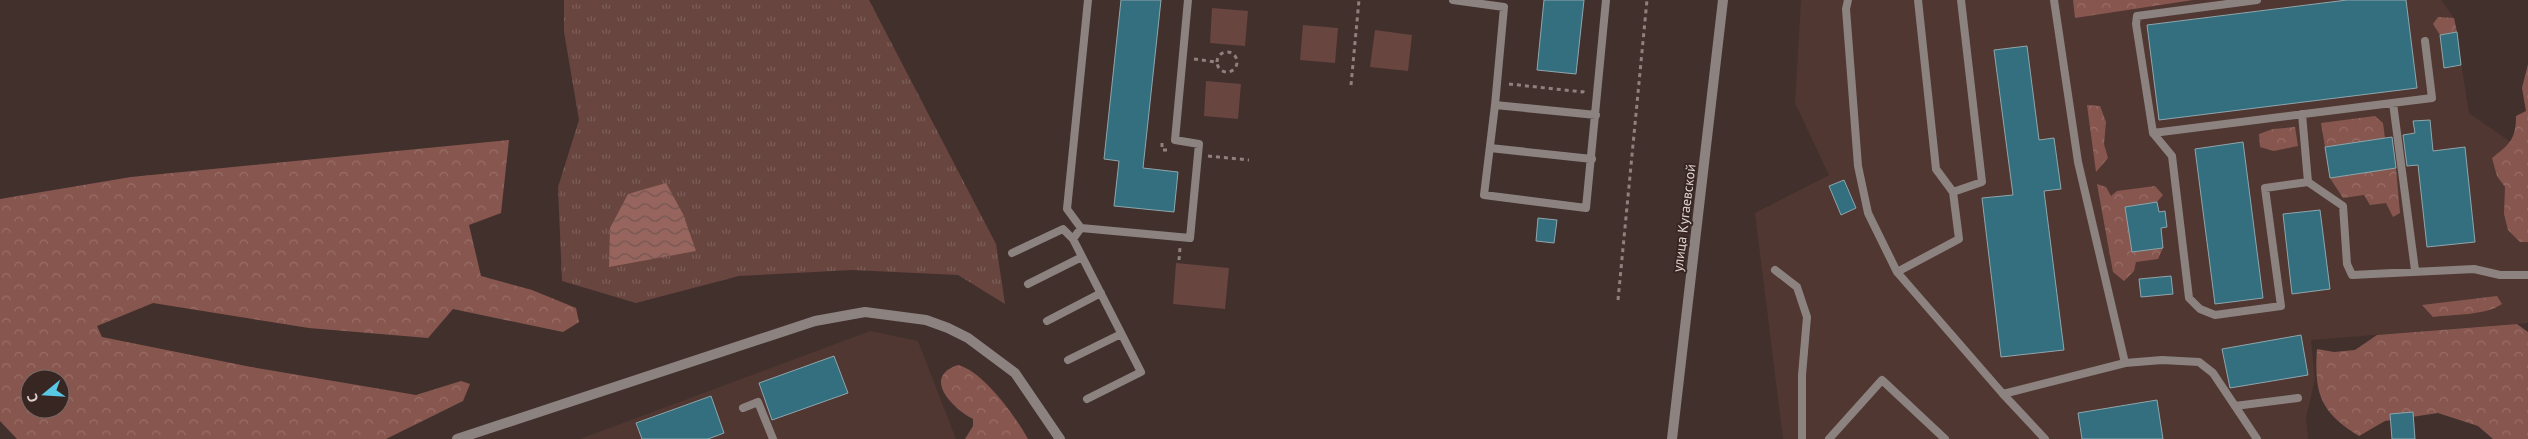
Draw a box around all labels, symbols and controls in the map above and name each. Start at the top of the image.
street label: улица Кугаевской [1668,163,1700,273]
north arrow [20,369,70,419]
text: С [23,391,42,405]

